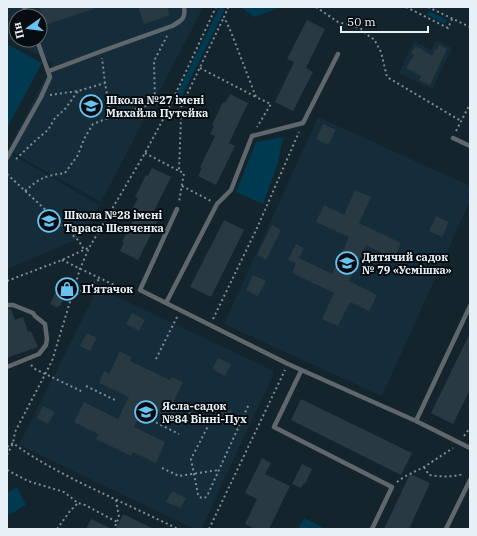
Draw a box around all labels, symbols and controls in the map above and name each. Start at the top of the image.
north arrow [8,8,48,48]
scale bar [341,8,428,34]
text: 50 m [347,14,376,29]
text: Пн [9,20,27,40]
school or university icon: Школа №27 імені Михайла Путейка [78,93,104,119]
place label: Школа №27 імені Михайла Путейка [106,93,208,120]
school or university icon: Школа №28 імені Тараса Шевченка [36,208,62,234]
place label: Школа №28 імені Тараса Шевченка [64,208,164,235]
school or university icon: Дитячий садок № 79 «Усмішка» [334,250,360,276]
place label: Дитячий садок № 79 «Усмішка» [362,250,452,277]
shop icon: П'ятачок [54,276,80,302]
place label: П'ятачок [82,282,133,296]
school or university icon: Ясла-садок №84 Вінні-Пух [133,399,159,425]
place label: Ясла-садок №84 Вінні-Пух [162,399,247,426]

